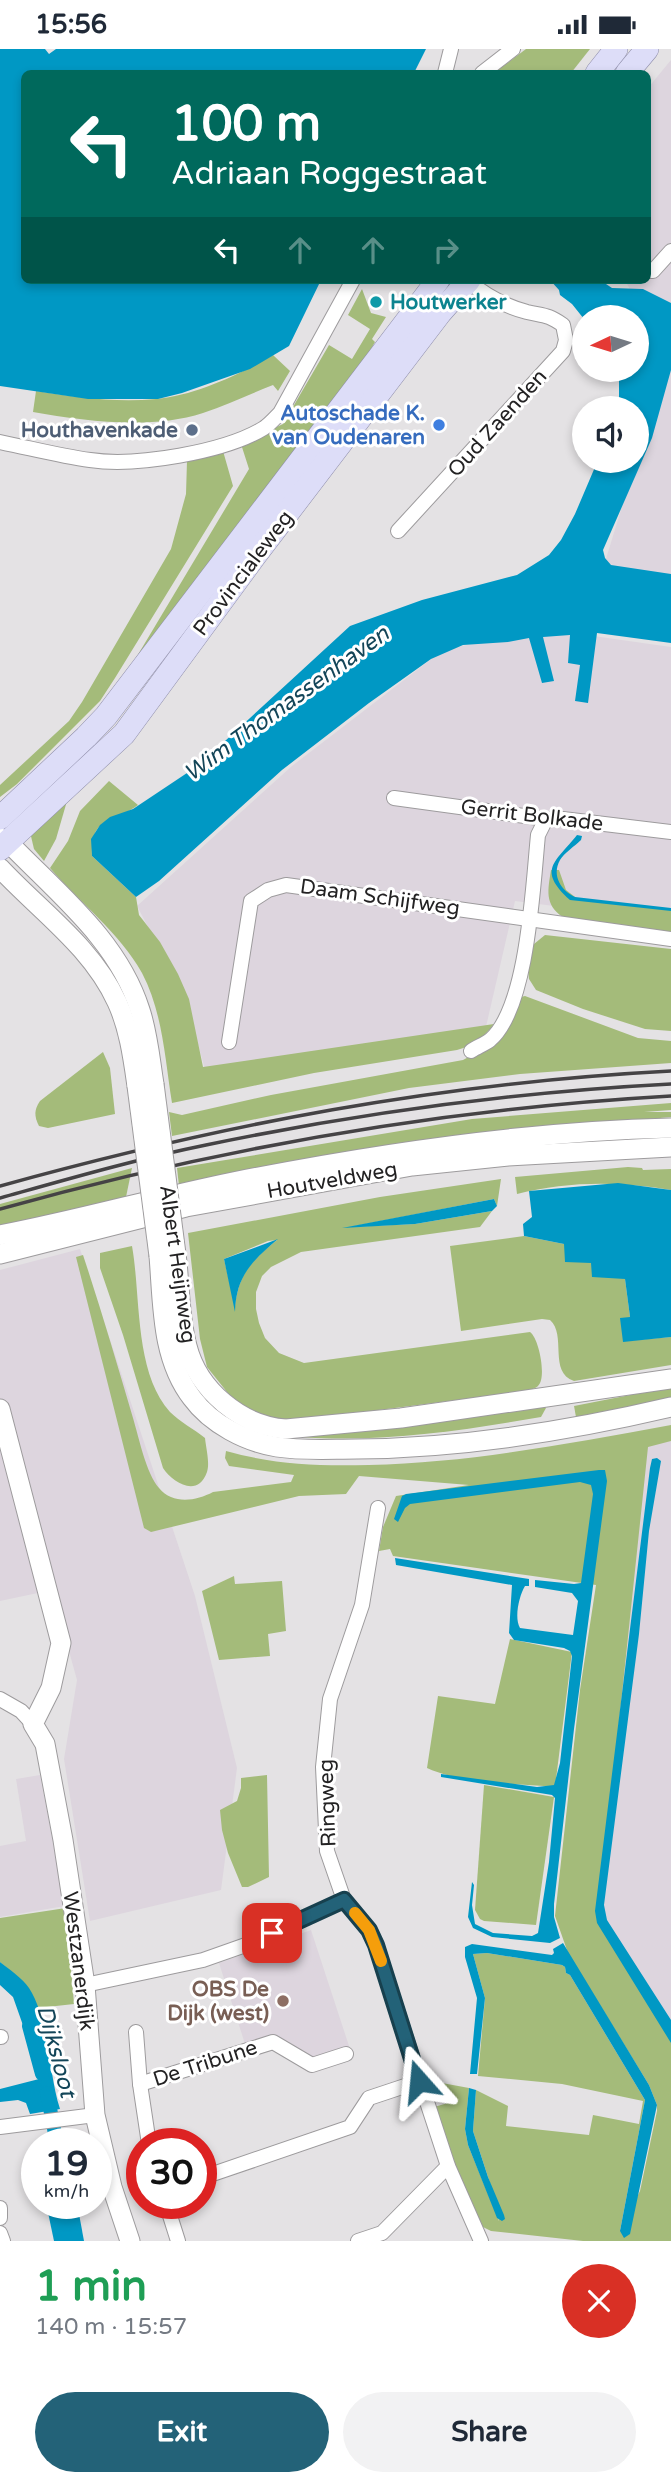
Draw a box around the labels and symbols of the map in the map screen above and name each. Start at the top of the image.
place label: Houtwerker [390,290,508,315]
marker: Houtwerker [368,294,384,310]
north arrow [572,305,649,381]
street label: Oud Zaenden [443,364,552,482]
place label: Autoschade K. van Oudenaren [272,401,425,450]
marker: Autoschade K. van Oudenaren [431,417,447,433]
place label: Houthavenkade [21,418,178,443]
marker: Houthavenkade [184,422,200,438]
street label: Provincialeweg [188,506,299,641]
water label: Wim Thomassenhaven [179,619,395,788]
street label: Gerrit Bolkade [459,794,605,837]
street label: Daam Schijfweg [298,874,461,921]
street label: Houtveldweg [265,1157,399,1204]
street label: Albert Heijnweg [154,1183,201,1345]
street label: Ringweg [313,1759,342,1847]
street label: Westzanerdijk [58,1890,99,2032]
pin [242,1903,302,1963]
place label: OBS De Dijk (west) [167,1977,269,2026]
marker: OBS De Dijk (west) [275,1993,291,2009]
water label: Dijksloot [30,2002,82,2103]
street label: De Tribune [150,2035,261,2092]
position arrow [382,2044,456,2118]
speed limit sign: 30 [126,2128,217,2219]

